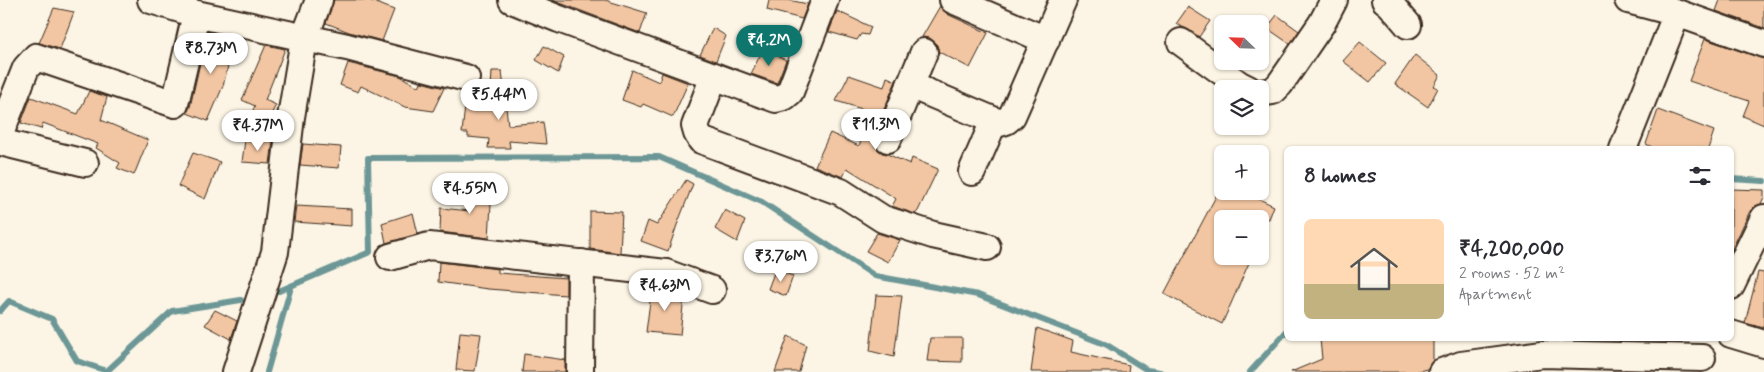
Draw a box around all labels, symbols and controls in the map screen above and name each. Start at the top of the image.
north arrow [1214,15,1269,70]
map controls [1214,15,1269,265]
pin: ₹4.2M [734,24,804,67]
text: ₹4.2M [747,30,791,51]
pin: ₹8.73M [170,32,252,75]
text: ₹8.73M [185,38,237,59]
pin: ₹5.44M [458,78,540,121]
button: layers [1214,80,1269,135]
text: ₹5.44M [471,84,527,105]
pin: ₹11.3M [835,108,917,151]
pin: ₹4.37M [217,110,299,152]
text: ₹11.3M [852,114,900,135]
text: ₹4.37M [232,115,284,136]
button: + [1214,145,1269,200]
text: 8 homes [1304,162,1376,190]
icon: filters [1686,162,1714,190]
pin: ₹4.55M [429,172,511,215]
text: ₹4.55M [443,178,497,199]
button: − [1214,210,1269,265]
text: ₹4,200,000 [1459,235,1564,263]
icon: home [1344,239,1404,299]
pin: ₹3.76M [740,240,822,283]
text: ₹3.76M [755,246,807,267]
text: 2 rooms · 52 m² [1459,263,1565,284]
pin: ₹4.63M [624,270,706,312]
text: ₹4.63M [640,275,690,296]
text: Apartment [1459,284,1532,305]

